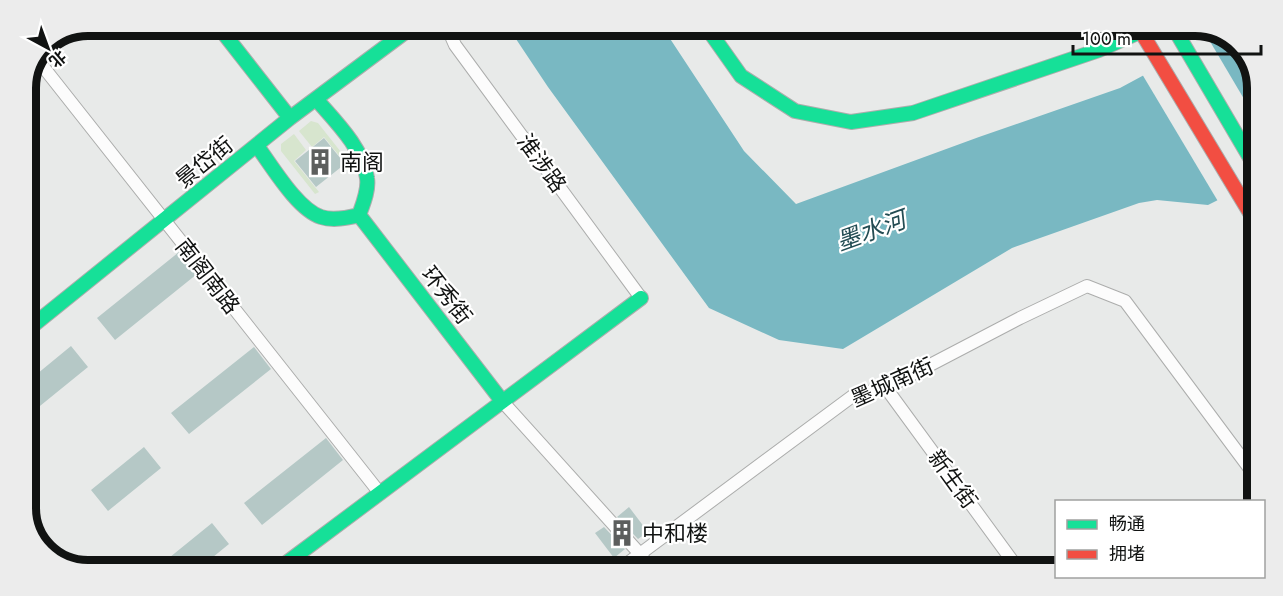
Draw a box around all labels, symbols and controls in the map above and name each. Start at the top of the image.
north arrow [18,18,78,78]
scale bar [1073,18,1260,56]
text: 100 m [1082,26,1131,52]
text: 北 [44,45,71,73]
street label: 淮涉路 [510,127,574,199]
street label: 景岱街 [168,129,240,195]
place label: 南阁 [340,146,384,178]
building icon: 南阁 [305,147,335,177]
water label: 墨水河 [831,200,914,259]
street label: 南阁南路 [168,231,248,321]
street label: 环秀街 [414,259,480,331]
street label: 墨城南街 [845,349,939,415]
street label: 新生街 [921,443,985,515]
legend [1055,500,1265,578]
text: 畅通 [1109,511,1145,537]
place label: 中和楼 [642,517,708,549]
building icon: 中和楼 [607,518,637,548]
text: 拥堵 [1109,541,1145,567]

